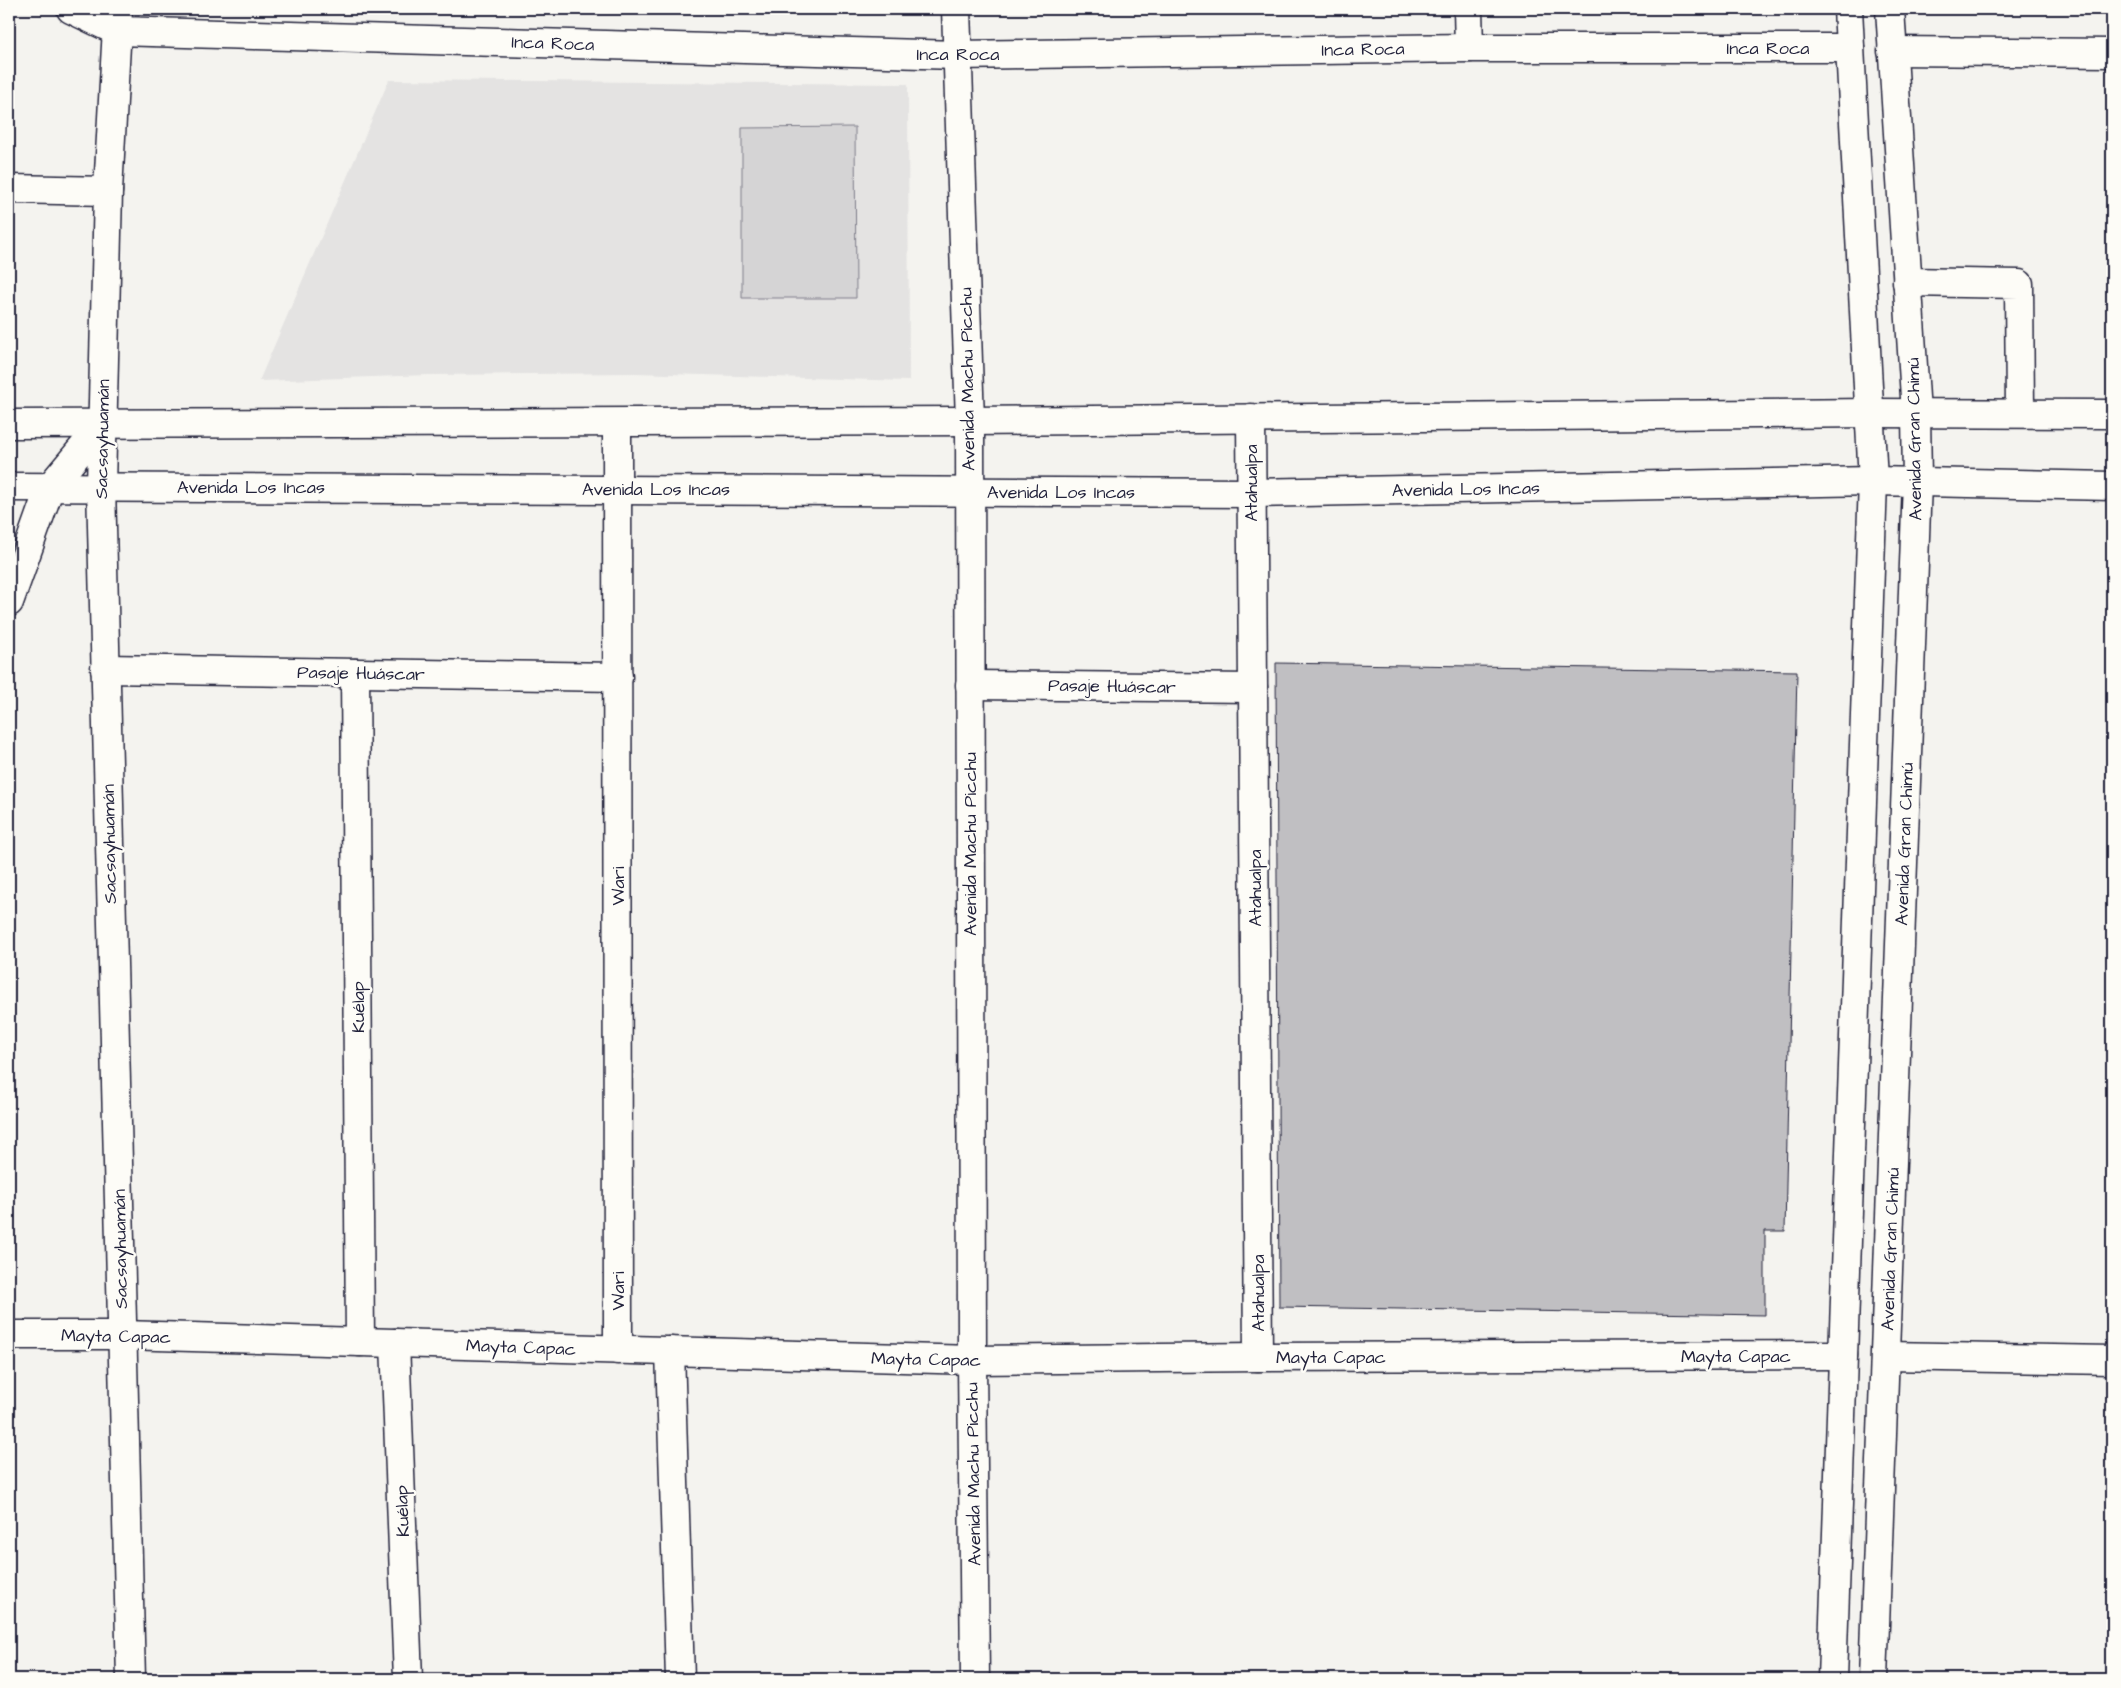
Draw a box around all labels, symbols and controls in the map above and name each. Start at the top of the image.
street label: Inca Roca [511,30,595,57]
street label: Inca Roca [1321,36,1405,63]
street label: Inca Roca [1727,36,1810,61]
street label: Inca Roca [917,42,1000,67]
street label: Avenida Machu Picchu [953,287,982,471]
street label: Avenida Gran Chimú [1901,357,1928,521]
street label: Sacsayhuamán [89,379,117,499]
street label: Atahualpa [1239,444,1264,522]
street label: Avenida Los Incas [177,475,325,500]
street label: Avenida Los Incas [1392,476,1540,503]
street label: Avenida Los Incas [582,477,730,502]
street label: Avenida Los Incas [987,480,1135,505]
street label: Pasaje Huáscar [297,660,425,687]
street label: Pasaje Huáscar [1048,673,1176,700]
street label: Avenida Machu Picchu [958,752,983,936]
street label: Avenida Gran Chimú [1889,762,1920,926]
street label: Sacsayhuamán [96,784,124,904]
street label: Atahualpa [1243,849,1268,927]
street label: Wari [606,866,631,905]
street label: Kuélap [346,981,371,1033]
street label: Avenida Gran Chimú [1875,1167,1906,1331]
street label: Sacsayhuamán [107,1189,135,1309]
street label: Atahualpa [1246,1254,1271,1332]
street label: Wari [606,1271,631,1310]
street label: Mayta Capac [61,1323,171,1351]
street label: Mayta Capac [466,1333,576,1363]
street label: Mayta Capac [1681,1344,1791,1370]
street label: Mayta Capac [1276,1345,1386,1371]
street label: Mayta Capac [871,1346,981,1374]
street label: Avenida Machu Picchu [959,1382,988,1566]
street label: Kuélap [389,1485,416,1537]

